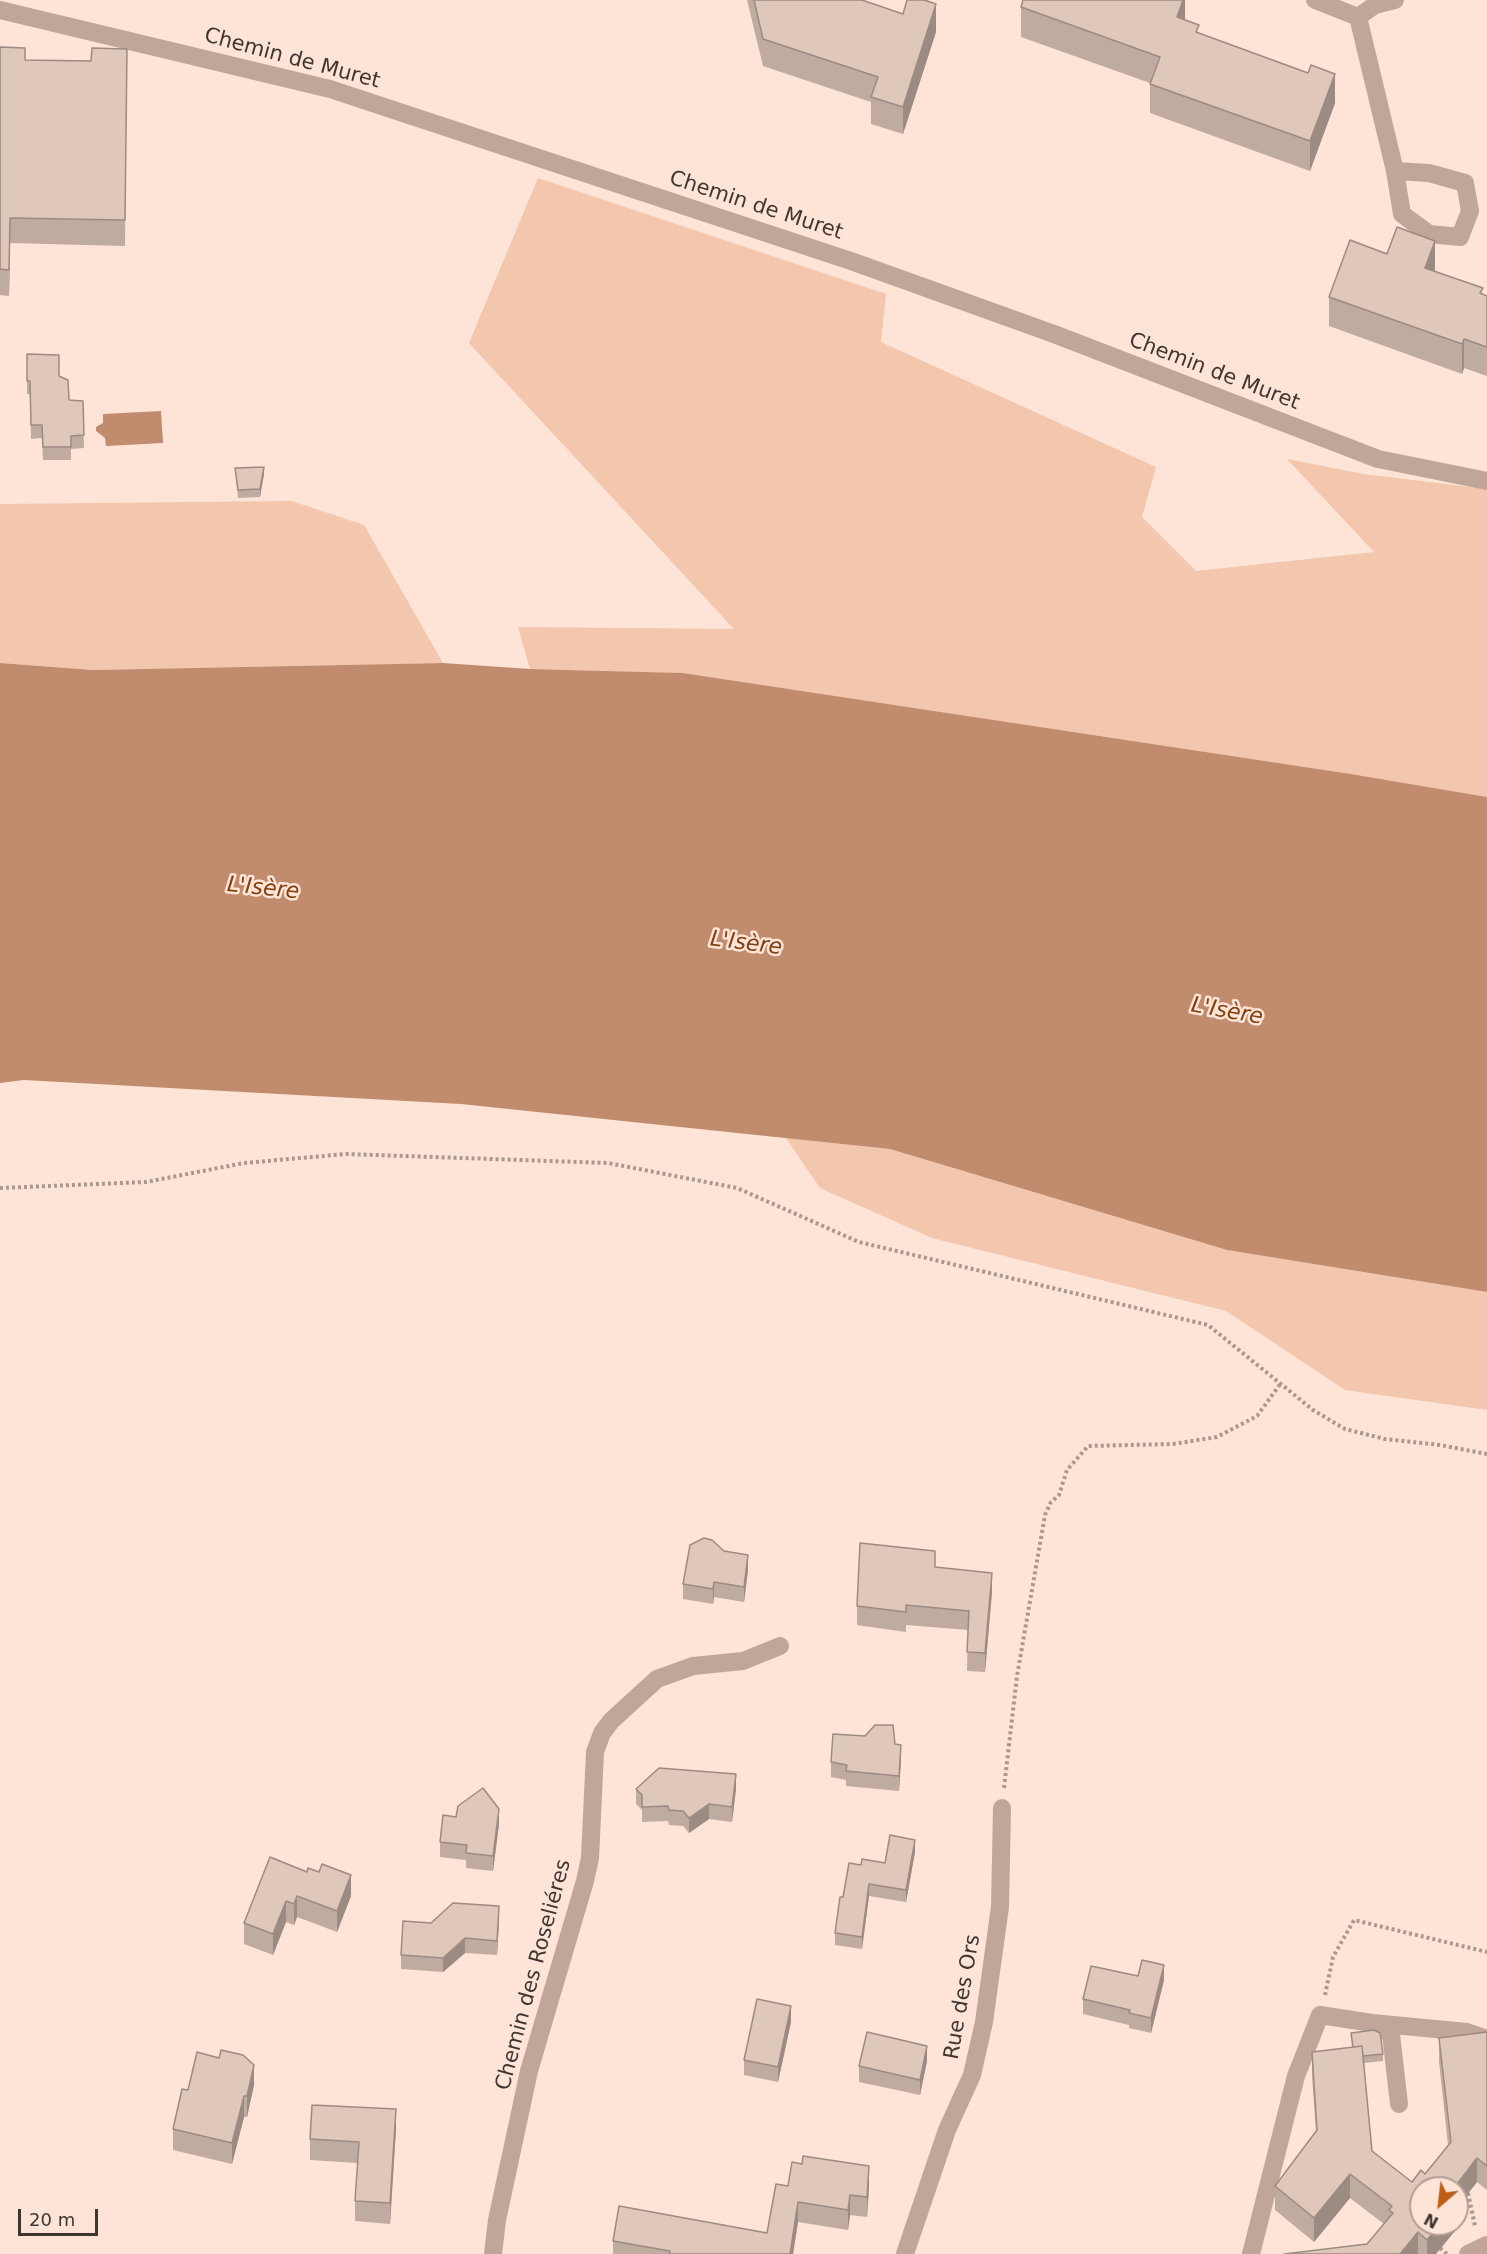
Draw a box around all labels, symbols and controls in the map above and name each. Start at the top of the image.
street label: Chemin de Muret [201,23,383,95]
street label: Chemin de Muret [666,166,846,246]
street label: Chemin de Muret [1125,328,1303,416]
water label: L'Isère [226,872,300,906]
water label: L'Isère [708,926,784,962]
water label: L'Isère [1189,993,1265,1031]
street label: Chemin des Roseliéres [491,1857,577,2093]
street label: Rue des Ors [940,1933,986,2061]
north arrow [1409,2176,1469,2236]
scale bar [21,2197,100,2235]
text: 20 m [29,2209,75,2230]
text: N [1421,2209,1442,2232]

